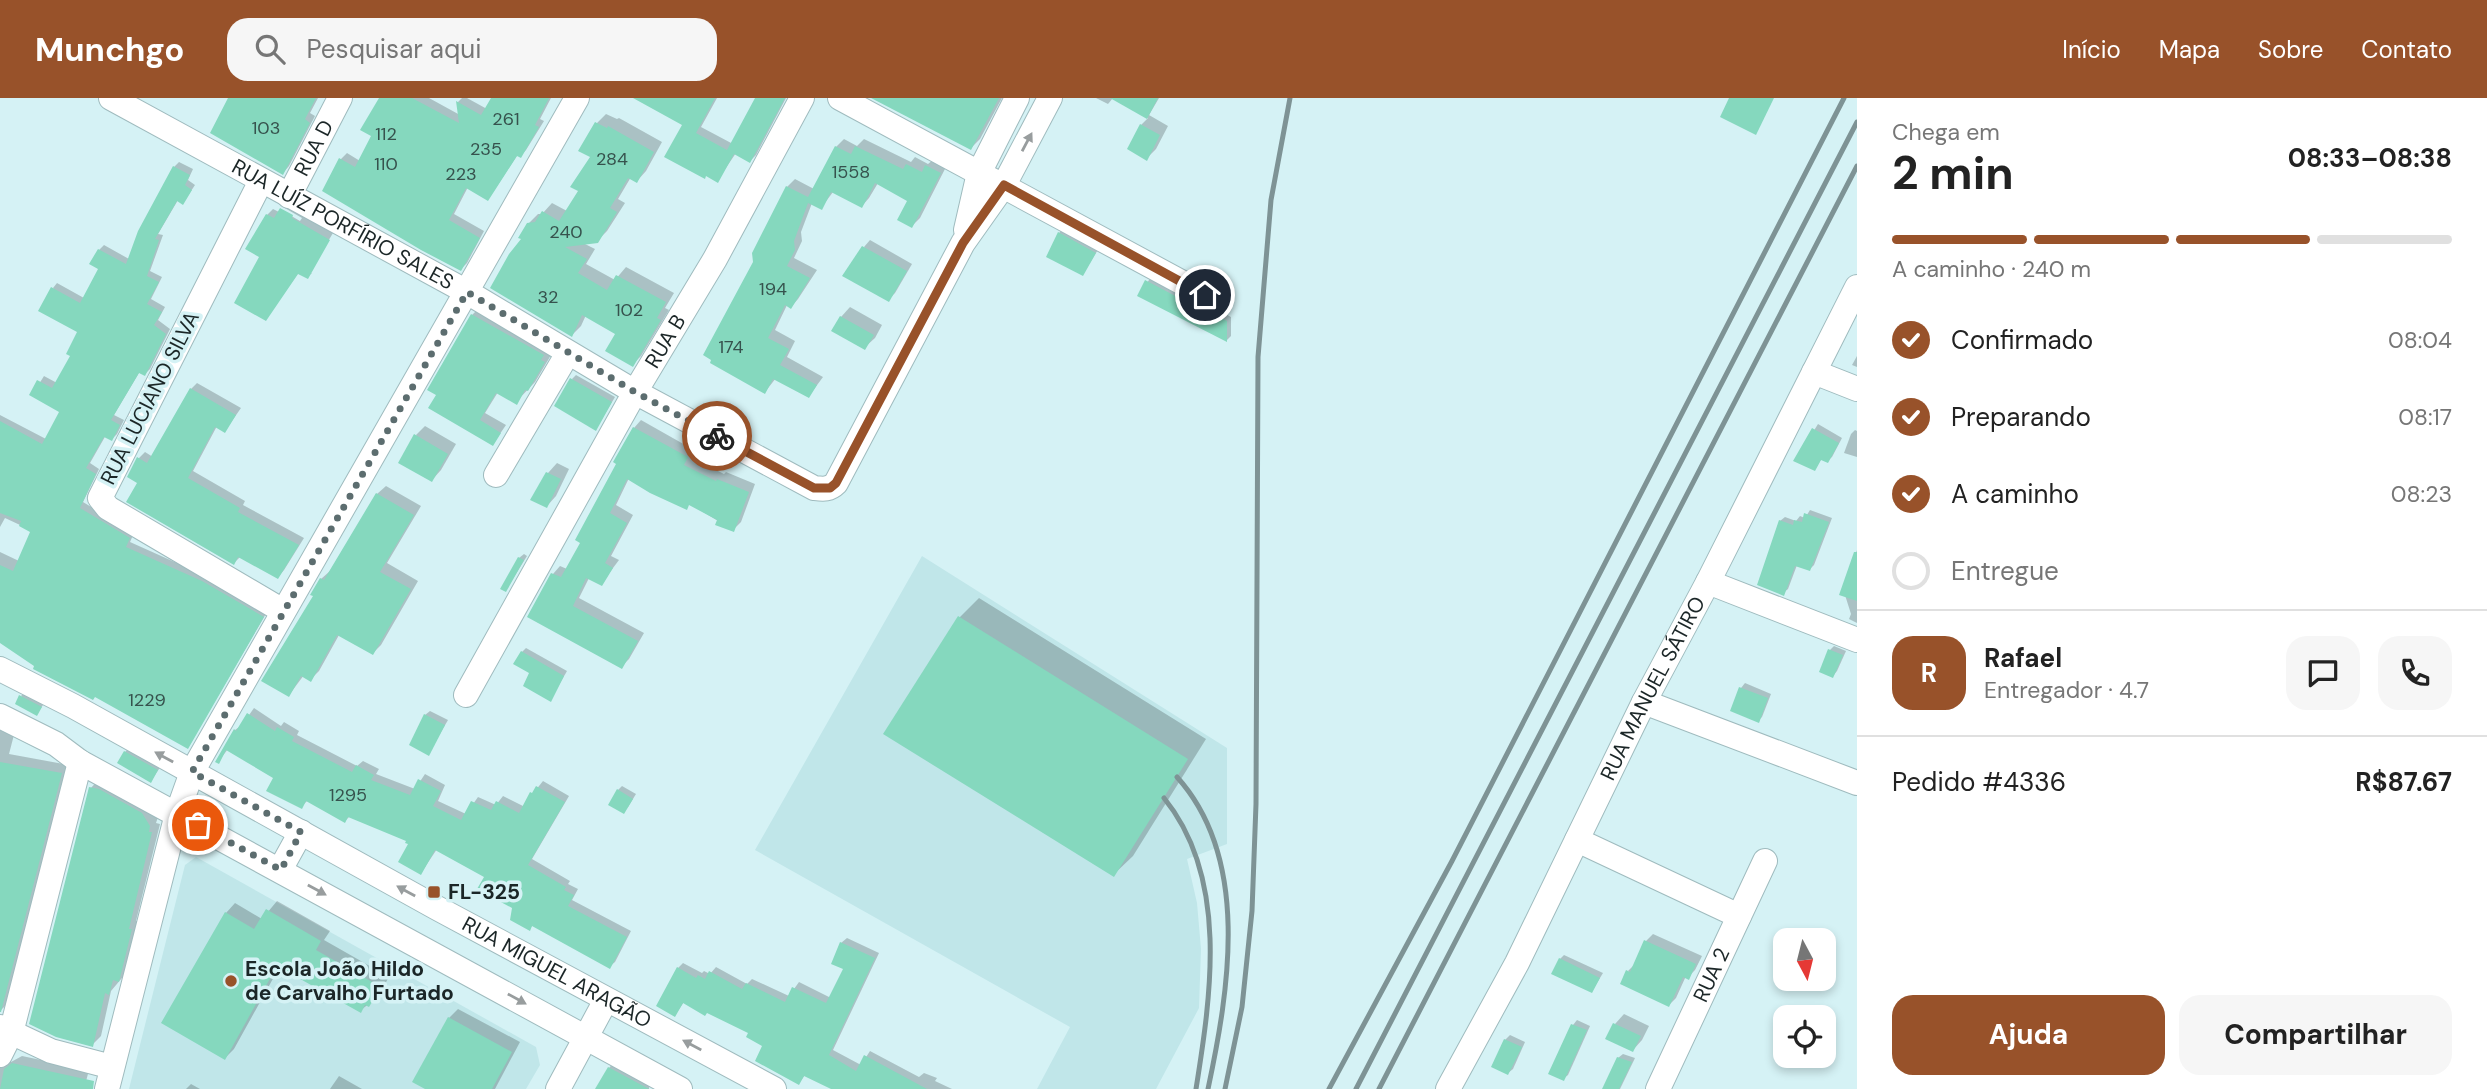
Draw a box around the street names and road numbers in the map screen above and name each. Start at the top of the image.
street label: RUA D [288,115,340,181]
street label: RUA LUÍZ PORFÍRIO SALES [227,152,459,296]
street label: RUA LUCIANO SILVA [94,306,206,490]
street label: RUA B [639,309,692,373]
street label: RUA MANUEL SÁTIRO [1594,591,1712,785]
street label: RUA MIGUEL ARAGÃO [457,910,656,1034]
street label: RUA 2 [1687,943,1736,1007]

